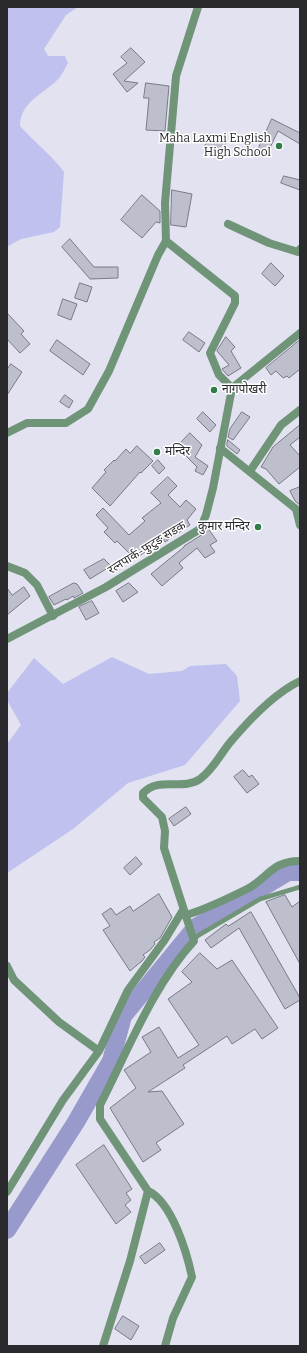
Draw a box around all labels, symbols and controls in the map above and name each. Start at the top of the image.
place label: Maha Laxmi English High School [159,132,271,160]
marker: Maha Laxmi English High School [274,141,284,151]
place label: नागपोखरी [222,383,266,397]
marker: नागपोखरी [209,385,219,395]
place label: मन्दिर [165,445,190,459]
marker: मन्दिर [152,447,162,457]
street label: रत्नपार्क-फुटुङ सडक [105,518,189,578]
place label: कुमार मन्दिर [198,520,250,534]
marker: कुमार मन्दिर [253,522,263,532]

